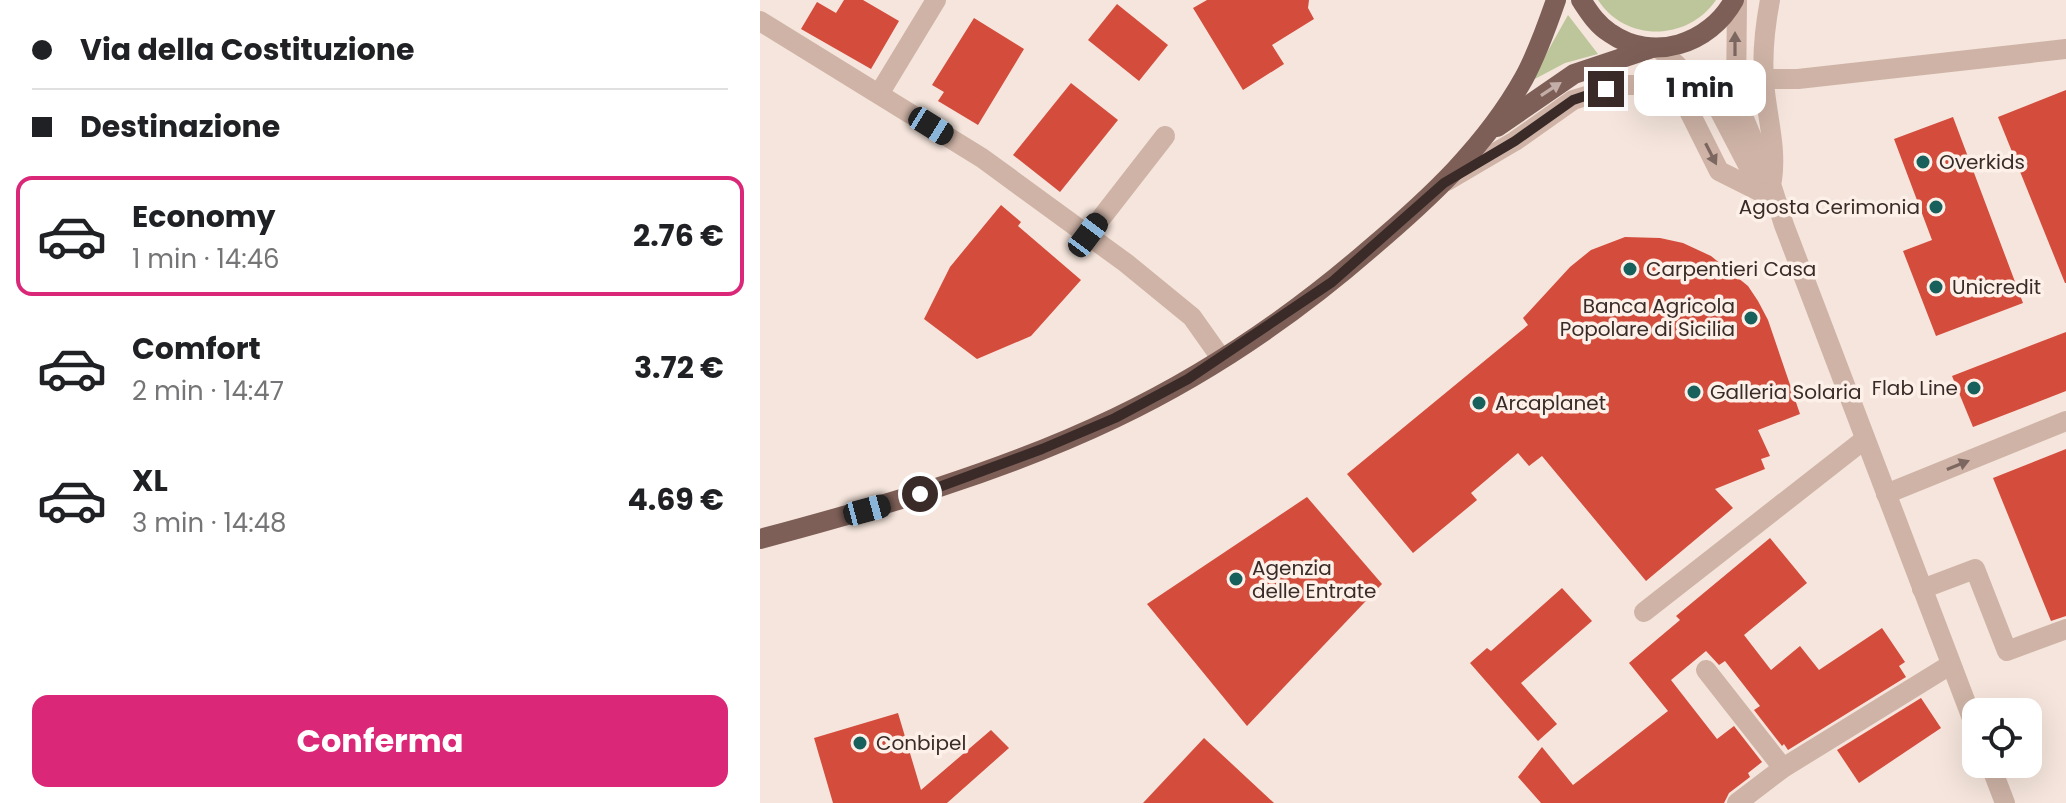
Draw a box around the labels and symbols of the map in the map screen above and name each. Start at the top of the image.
one-way arrow [1729,31,1741,56]
callout: 1 min [1634,61,1766,117]
route end [1588,71,1624,107]
one-way arrow [1540,81,1561,96]
car [904,103,958,149]
one-way arrow [1704,143,1718,166]
place label: Overkids [1939,148,2025,176]
marker: Overkids [1914,153,1932,171]
place label: Agosta Cerimonia [1739,193,1920,221]
marker: Agosta Cerimonia [1927,198,1945,216]
car [1064,209,1112,261]
place label: Carpentieri Casa [1646,255,1816,283]
marker: Carpentieri Casa [1621,260,1639,278]
place label: Unicredit [1952,273,2041,301]
marker: Unicredit [1927,278,1945,296]
place label: Banca Agricola Popolare di Sicilia [1560,292,1735,343]
marker: Banca Agricola Popolare di Sicilia [1742,309,1760,327]
place label: Flab Line [1872,374,1958,402]
place label: Galleria Solaria [1710,378,1861,406]
marker: Flab Line [1965,379,1983,397]
marker: Galleria Solaria [1685,383,1703,401]
place label: Arcaplanet [1495,389,1606,417]
marker: Arcaplanet [1470,394,1488,412]
one-way arrow [1946,458,1970,471]
route start [902,476,938,512]
car [841,492,893,528]
place label: Agenzia delle Entrate [1252,554,1377,605]
marker: Agenzia delle Entrate [1227,570,1245,588]
place label: Conbipel [876,729,966,757]
marker: Conbipel [851,734,869,752]

